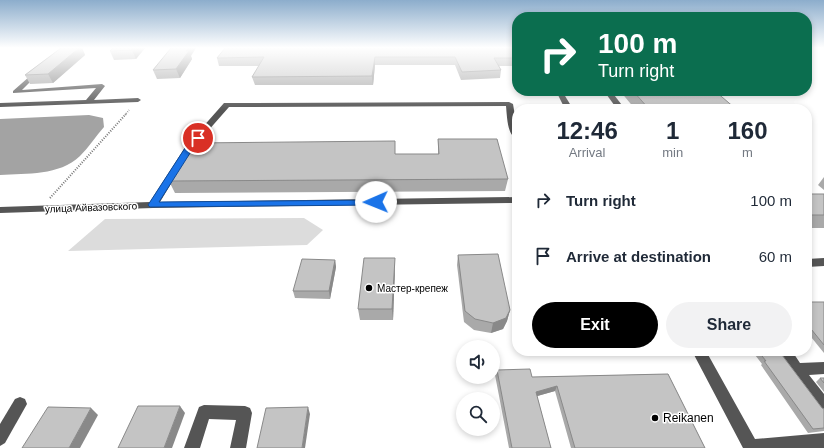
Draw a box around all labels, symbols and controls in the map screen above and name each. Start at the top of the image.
icon: right [532,28,584,80]
text: 100 m [598,28,677,59]
text: Turn right [598,61,674,81]
text: 12:46 [556,117,618,144]
text: 1 [666,117,679,144]
text: 160 [728,117,768,144]
pin [181,121,215,155]
icon: arrive [187,127,209,149]
text: Arrival [569,145,606,160]
text: min [662,145,683,160]
text: m [742,145,753,160]
position arrow [355,181,397,223]
icon: right [532,189,554,211]
text: Turn right [566,192,636,209]
text: 100 m [750,192,792,209]
street label: улица Айвазовского [45,200,138,215]
icon: arrive [532,245,554,267]
text: Arrive at destination [566,248,711,265]
text: 60 m [759,248,792,265]
marker: Мастер-крепеж [364,283,374,293]
place label: Мастер-крепеж [377,283,448,294]
button: Exit [532,302,658,348]
button: Share [666,302,792,348]
map controls [456,340,500,436]
button: sound [456,340,500,384]
button: search [456,392,500,436]
place label: Reikanen [663,411,714,425]
marker: Reikanen [650,413,660,423]

